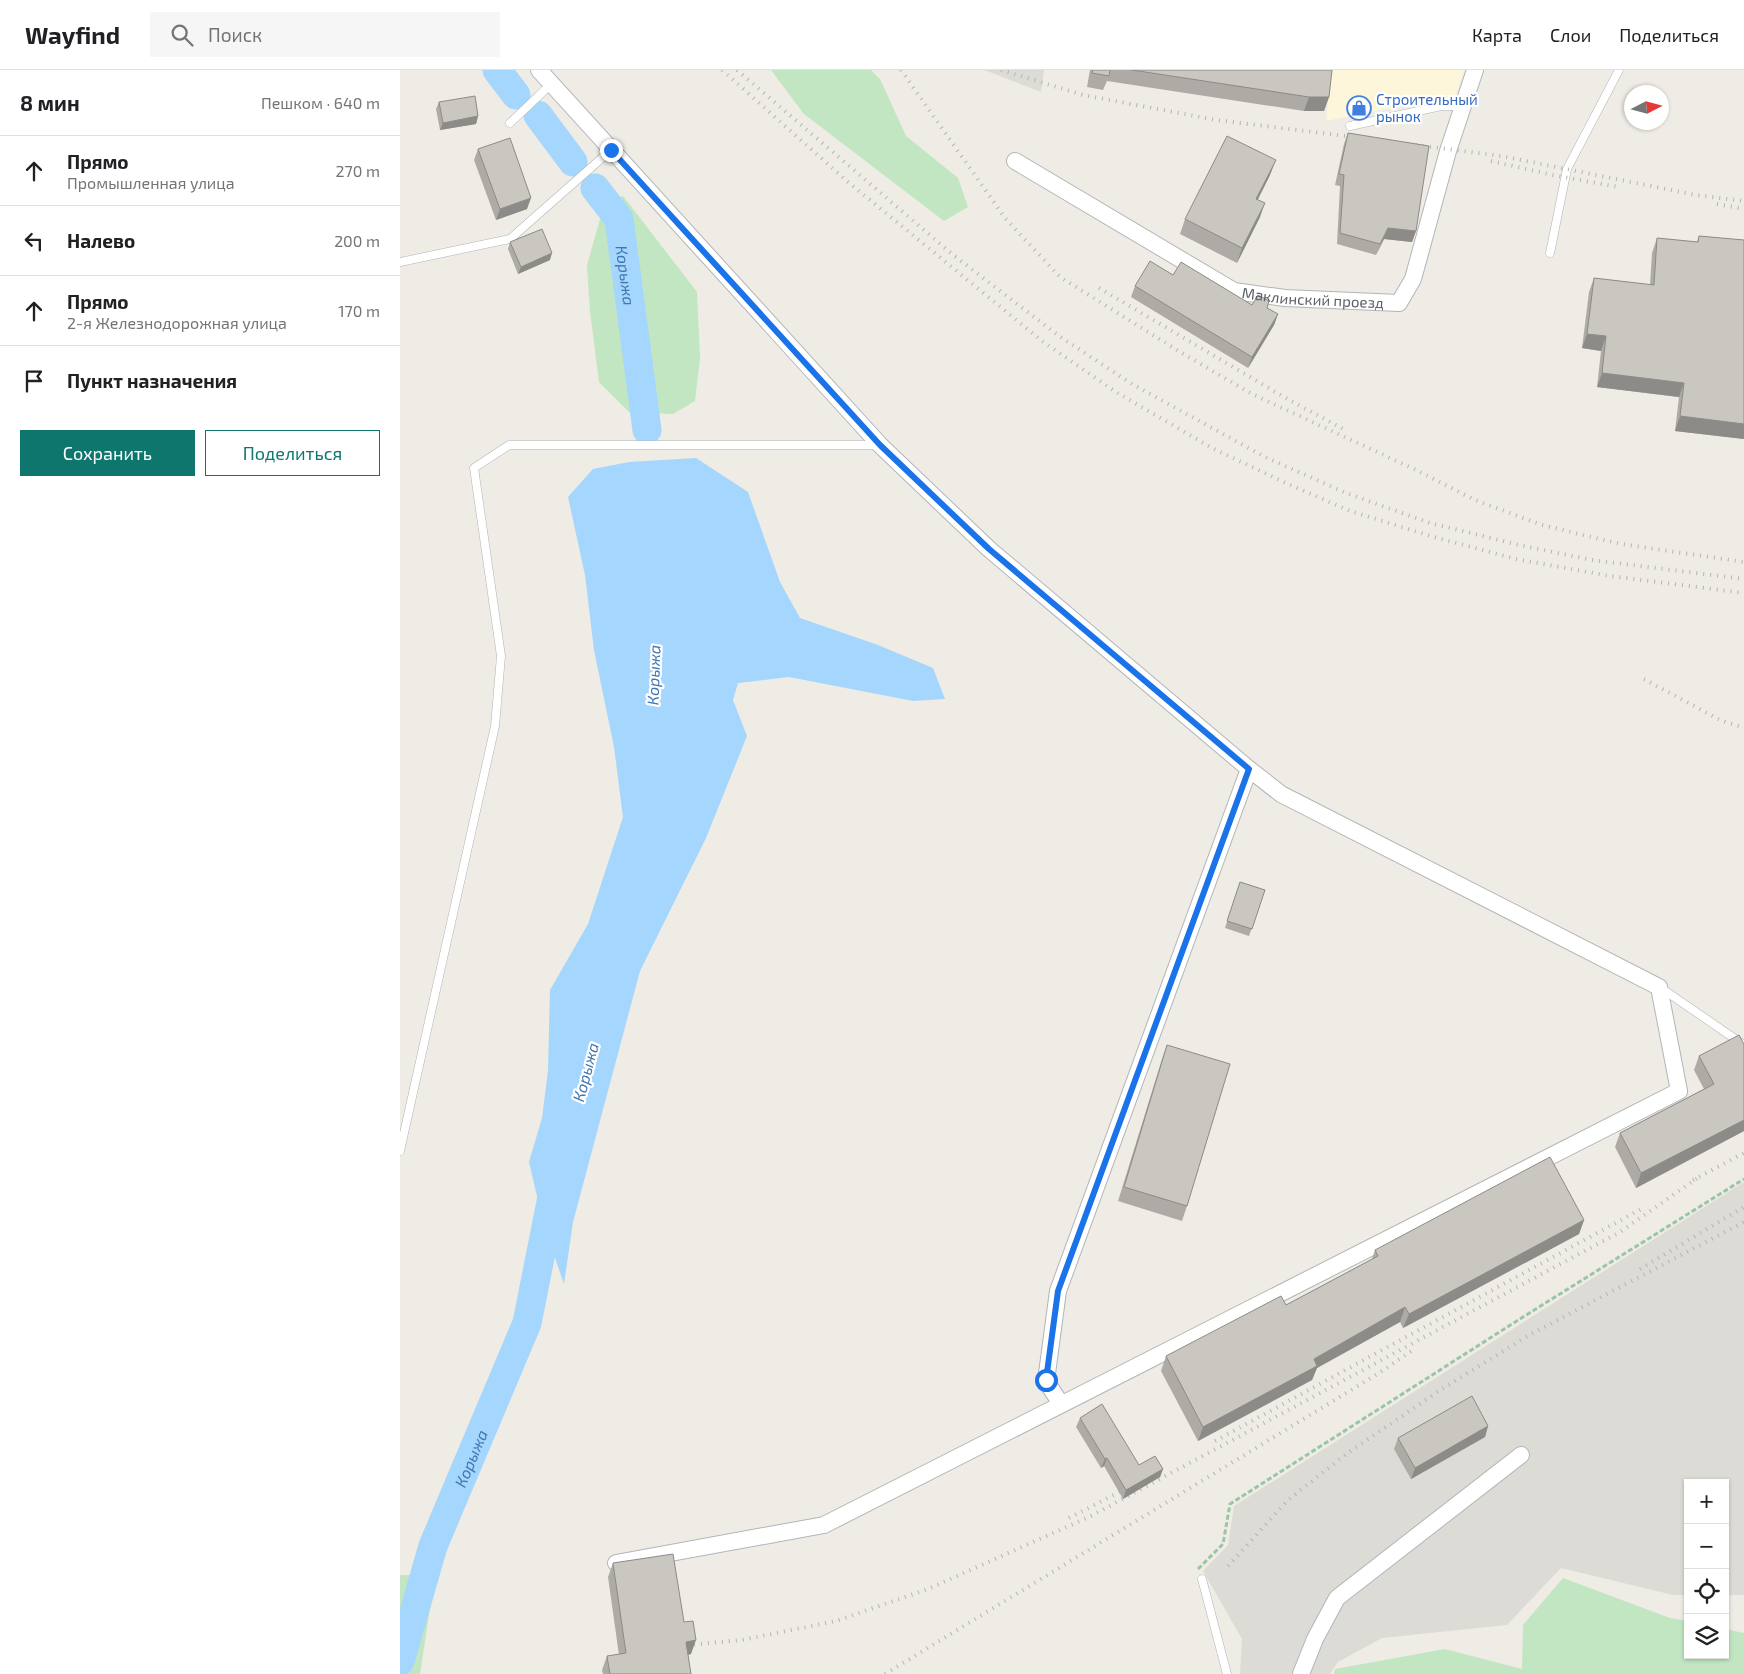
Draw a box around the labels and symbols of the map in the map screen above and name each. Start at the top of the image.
north arrow [1624,85,1669,130]
place label: Строительный рынок [1376,90,1478,125]
shop icon: Строительный рынок [1346,95,1372,121]
route end [600,139,623,162]
water label: Корыжа [613,244,640,307]
street label: Маклинский проезд [1241,283,1384,311]
water label: Корыжа [642,644,664,706]
water label: Корыжа [568,1040,602,1104]
route start [1035,1369,1058,1392]
water label: Корыжа [450,1427,491,1490]

